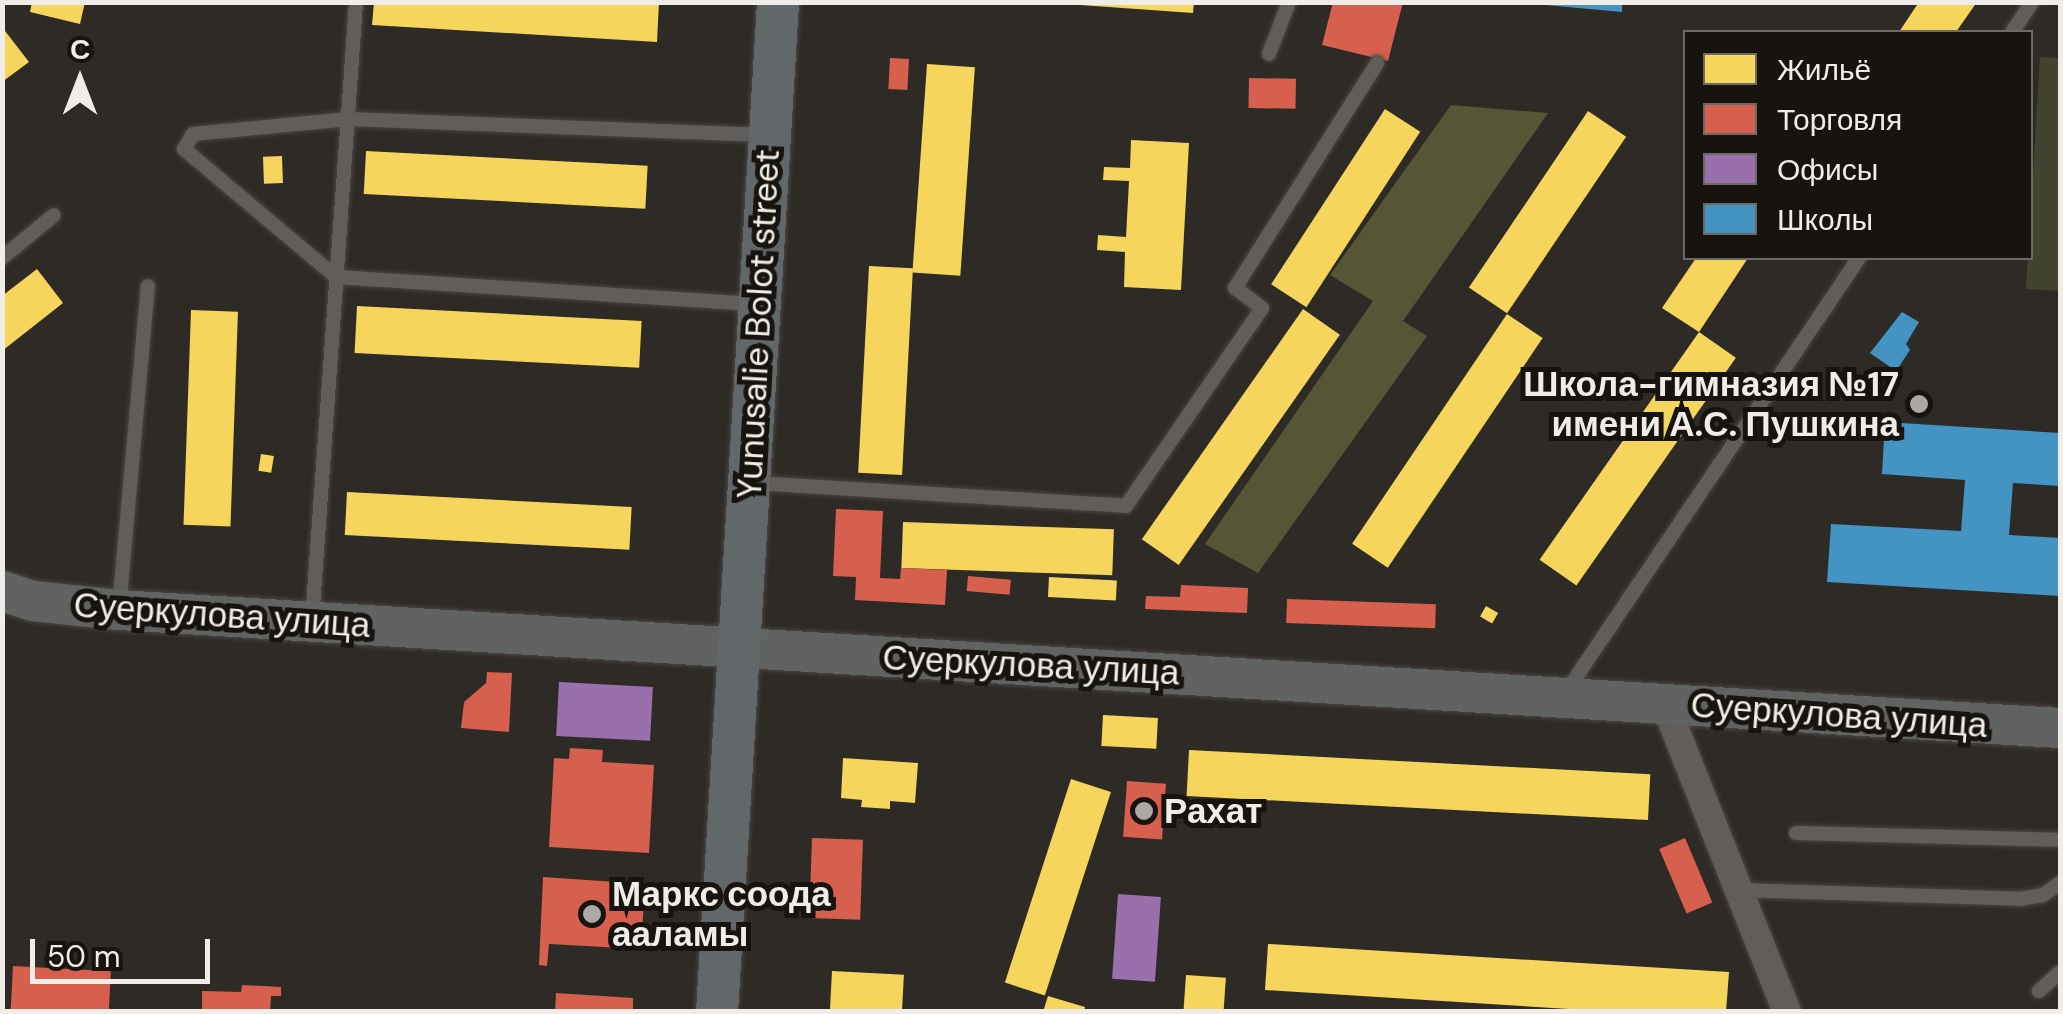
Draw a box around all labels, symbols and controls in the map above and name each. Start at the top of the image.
north arrow [30,30,130,130]
legend [1683,30,2033,260]
text: С [70,31,90,68]
text: Жильё [1777,50,1871,89]
text: Торговля [1777,100,1902,139]
street label: Yunusalie Bolot street [728,148,788,500]
text: Офисы [1777,150,1878,189]
text: Школы [1777,200,1873,239]
place label: Школа-гимназия №17 имени А.С. Пушкина [1523,363,1899,445]
marker: Школа-гимназия №17 имени А.С. Пушкина [1908,393,1930,415]
street label: Суеркулова улица [72,584,372,646]
street label: Суеркулова улица [881,636,1181,694]
street label: Суеркулова улица [1689,684,1989,746]
place label: Рахат [1164,790,1262,832]
marker: Рахат [1133,800,1155,822]
place label: Маркс соода ааламы [612,873,831,955]
marker: Маркс соода ааламы [581,903,603,925]
scale bar [35,919,215,981]
text: 50 m [47,937,121,976]

